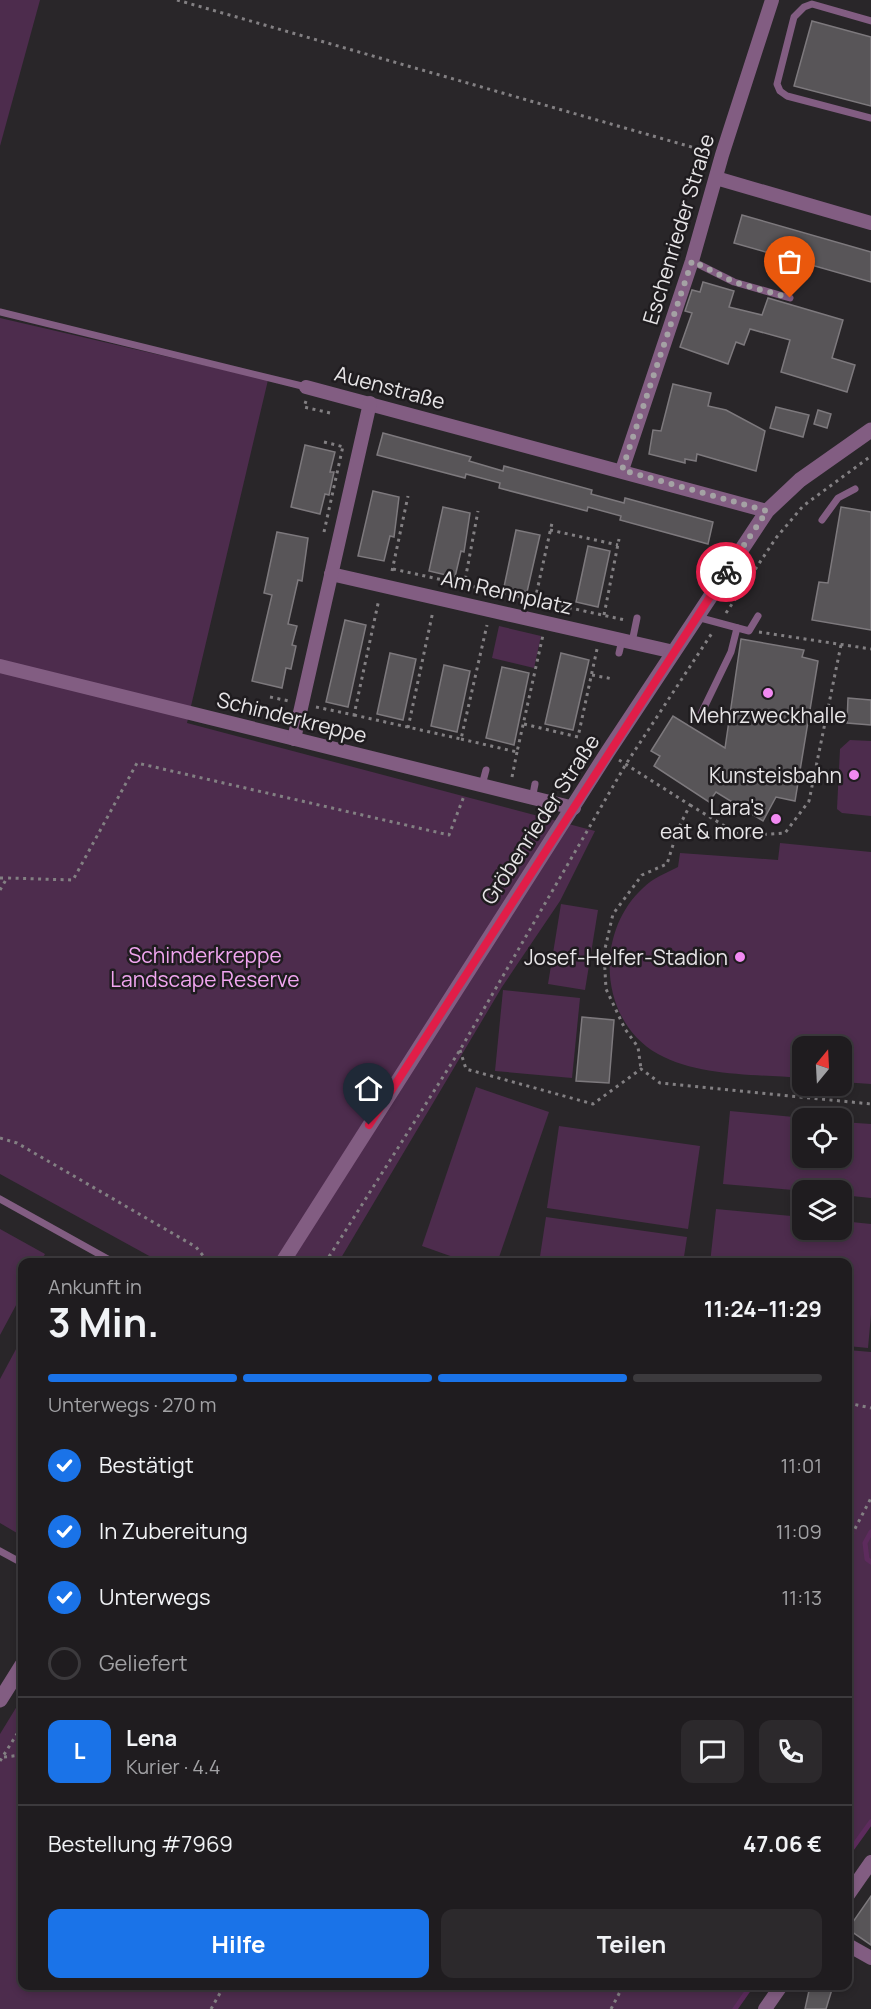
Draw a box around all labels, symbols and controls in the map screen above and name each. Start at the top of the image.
street label: Eschenrieder Straße [636,130,720,328]
pin [764,236,815,298]
icon: bag [773,245,806,278]
street label: Auenstraße [332,359,448,415]
courier [696,542,756,602]
icon: bike [710,556,743,589]
street label: Am Rennplatz [439,563,575,621]
street label: Schinderkreppe [214,685,370,749]
marker: Mehrzweckhalle [761,686,775,700]
place label: Mehrzweckhalle [689,701,847,729]
street label: Gröbenrieder Straße [474,728,606,910]
place label: Kunsteisbahn [709,761,842,789]
marker: Kunsteisbahn [847,768,861,782]
place label: Lara's eat & more [660,793,764,845]
marker: Lara's eat & more [769,812,783,826]
park label: Schinderkreppe Landscape Reserve [110,941,300,993]
place label: Josef-Helfer-Stadion [524,943,728,971]
marker: Josef-Helfer-Stadion [733,950,747,964]
north arrow [792,1036,852,1096]
map controls [792,1036,852,1240]
pin [343,1063,394,1125]
icon: home [352,1072,385,1105]
button: locate [792,1108,852,1168]
button: layers [792,1180,852,1240]
text: Ankunft in [48,1273,142,1300]
text: 11:24–11:29 [704,1294,822,1324]
text: 3 Min. [48,1295,159,1349]
text: Unterwegs · 270 m [48,1391,217,1418]
icon: check [48,1449,81,1482]
text: Bestätigt [99,1450,194,1480]
text: 11:01 [780,1452,822,1479]
icon: check [48,1515,81,1548]
text: In Zubereitung [99,1516,248,1546]
text: 11:09 [776,1518,822,1545]
icon: check [48,1581,81,1614]
text: Unterwegs [99,1582,211,1612]
text: 11:13 [782,1584,822,1611]
text: Geliefert [99,1648,187,1678]
button: chat [681,1720,744,1783]
button: phone [759,1720,822,1783]
text: Lena [126,1723,177,1753]
text: L [74,1736,85,1766]
text: Kurier · 4.4 [126,1753,221,1780]
text: Bestellung #7969 [48,1829,233,1859]
text: 47.06 € [743,1829,822,1859]
button: Hilfe [48,1909,429,1978]
button: Teilen [441,1909,822,1978]

